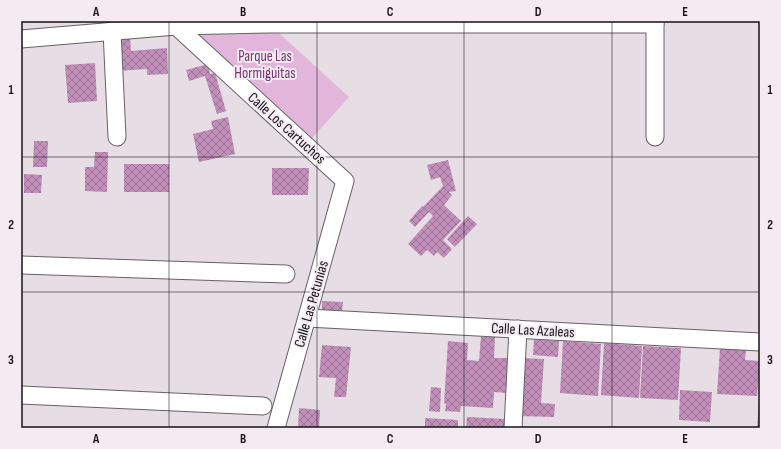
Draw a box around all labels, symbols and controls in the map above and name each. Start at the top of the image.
text: A [92,4,100,20]
text: B [240,4,246,20]
text: C [387,4,394,20]
text: D [535,4,542,20]
text: E [682,4,688,20]
park label: Parque Las Hormiguitas [234,47,296,83]
text: 1 [8,82,14,98]
text: 1 [767,82,773,98]
street label: Calle Los Cartuchos [244,88,330,168]
text: 2 [8,217,14,233]
text: 2 [767,217,773,233]
street label: Calle Las Petunias [290,259,333,350]
street label: Calle Las Azaleas [491,319,575,342]
text: 3 [8,352,14,368]
text: 3 [767,352,773,368]
text: A [92,431,100,447]
text: B [240,431,246,447]
text: C [387,431,394,447]
text: D [535,431,542,447]
text: E [682,431,688,447]

